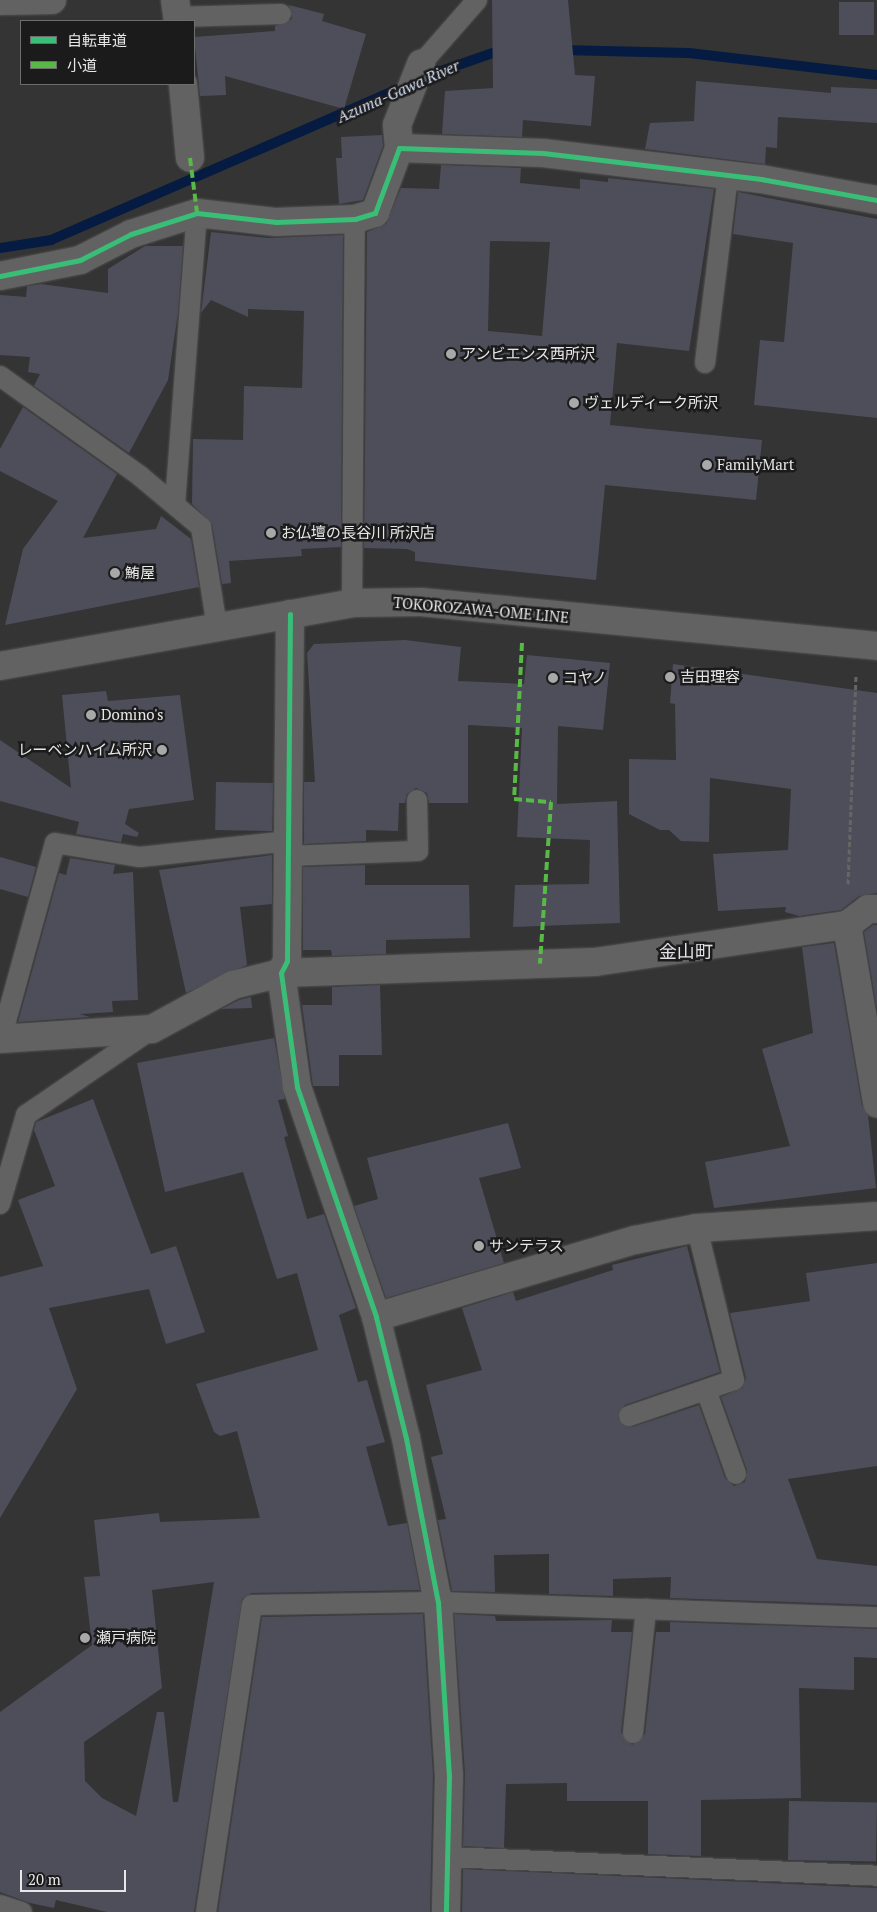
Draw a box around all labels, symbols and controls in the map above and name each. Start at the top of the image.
legend [20,20,195,85]
text: 自転車道 [67,30,127,50]
text: 小道 [67,55,97,75]
water label: Azuma-Gawa River [334,55,462,127]
place label: アンビエンス西所沢 [461,345,596,363]
marker: アンビエンス西所沢 [445,348,457,360]
place label: ヴェルディーク所沢 [584,394,719,412]
marker: ヴェルディーク所沢 [568,397,580,409]
place label: FamilyMart [717,456,794,474]
marker: FamilyMart [701,459,713,471]
place label: お仏壇の長谷川 所沢店 [281,524,435,542]
marker: お仏壇の長谷川 所沢店 [265,527,277,539]
place label: 鮪屋 [125,564,155,582]
marker: 鮪屋 [109,567,121,579]
street label: TOKOROZAWA-OME LINE [392,593,570,627]
place label: 吉田理容 [680,668,740,686]
place label: コヤノ [563,669,608,687]
marker: 吉田理容 [664,671,676,683]
marker: コヤノ [547,672,559,684]
place label: Domino's [101,706,163,724]
marker: Domino's [85,709,97,721]
place label: レーベンハイム所沢 [17,741,152,759]
marker: レーベンハイム所沢 [156,744,168,756]
district label: 金山町 [659,940,713,962]
place label: サンテラス [489,1237,564,1255]
marker: サンテラス [473,1240,485,1252]
place label: 瀬戸病院 [96,1629,156,1647]
marker: 瀬戸病院 [78,1631,92,1645]
scale bar [22,1860,129,1892]
text: 20 m [28,1869,61,1889]

